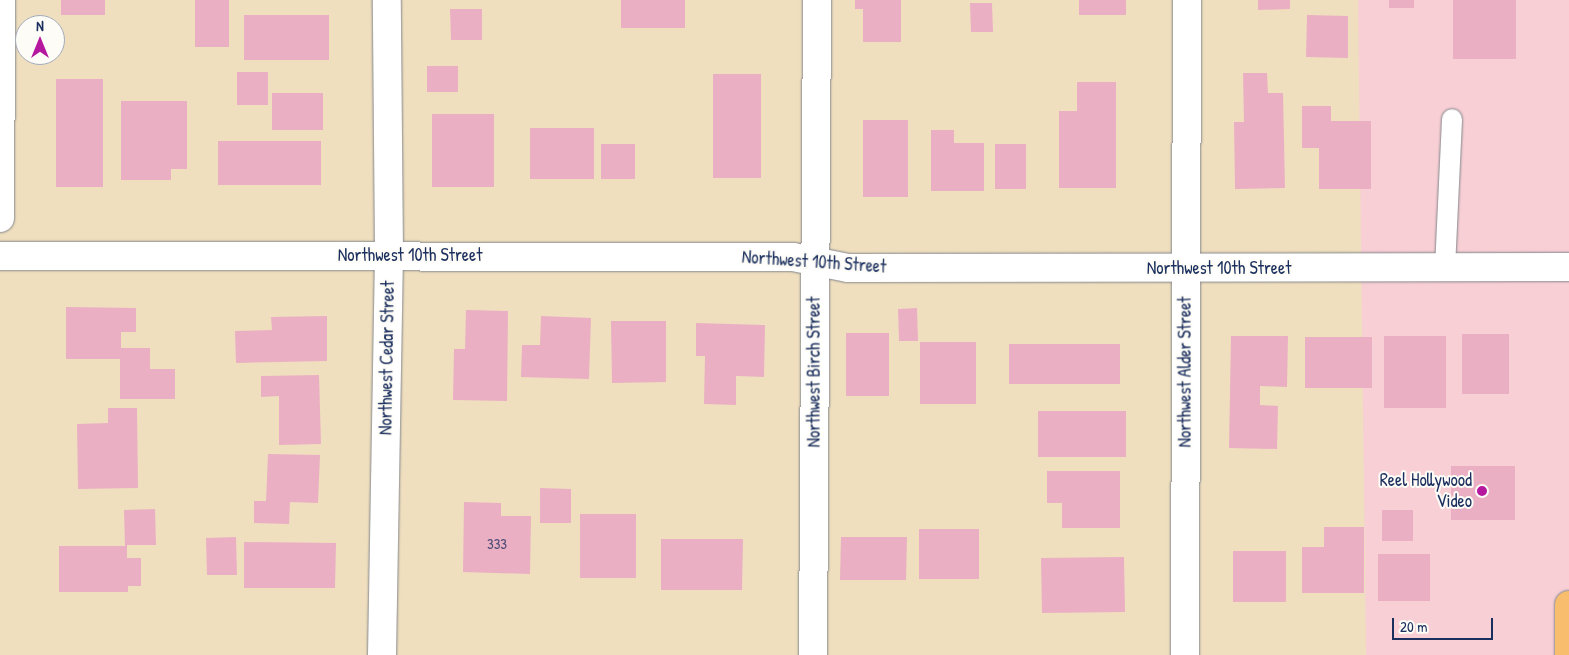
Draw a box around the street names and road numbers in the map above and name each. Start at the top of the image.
street label: Northwest 10th Street [338,244,482,266]
street label: Northwest 10th Street [741,246,887,278]
street label: Northwest 10th Street [1147,257,1291,279]
street label: Northwest Cedar Street [375,281,399,435]
street label: Northwest Alder Street [1174,296,1196,448]
street label: Northwest Birch Street [803,297,825,447]

